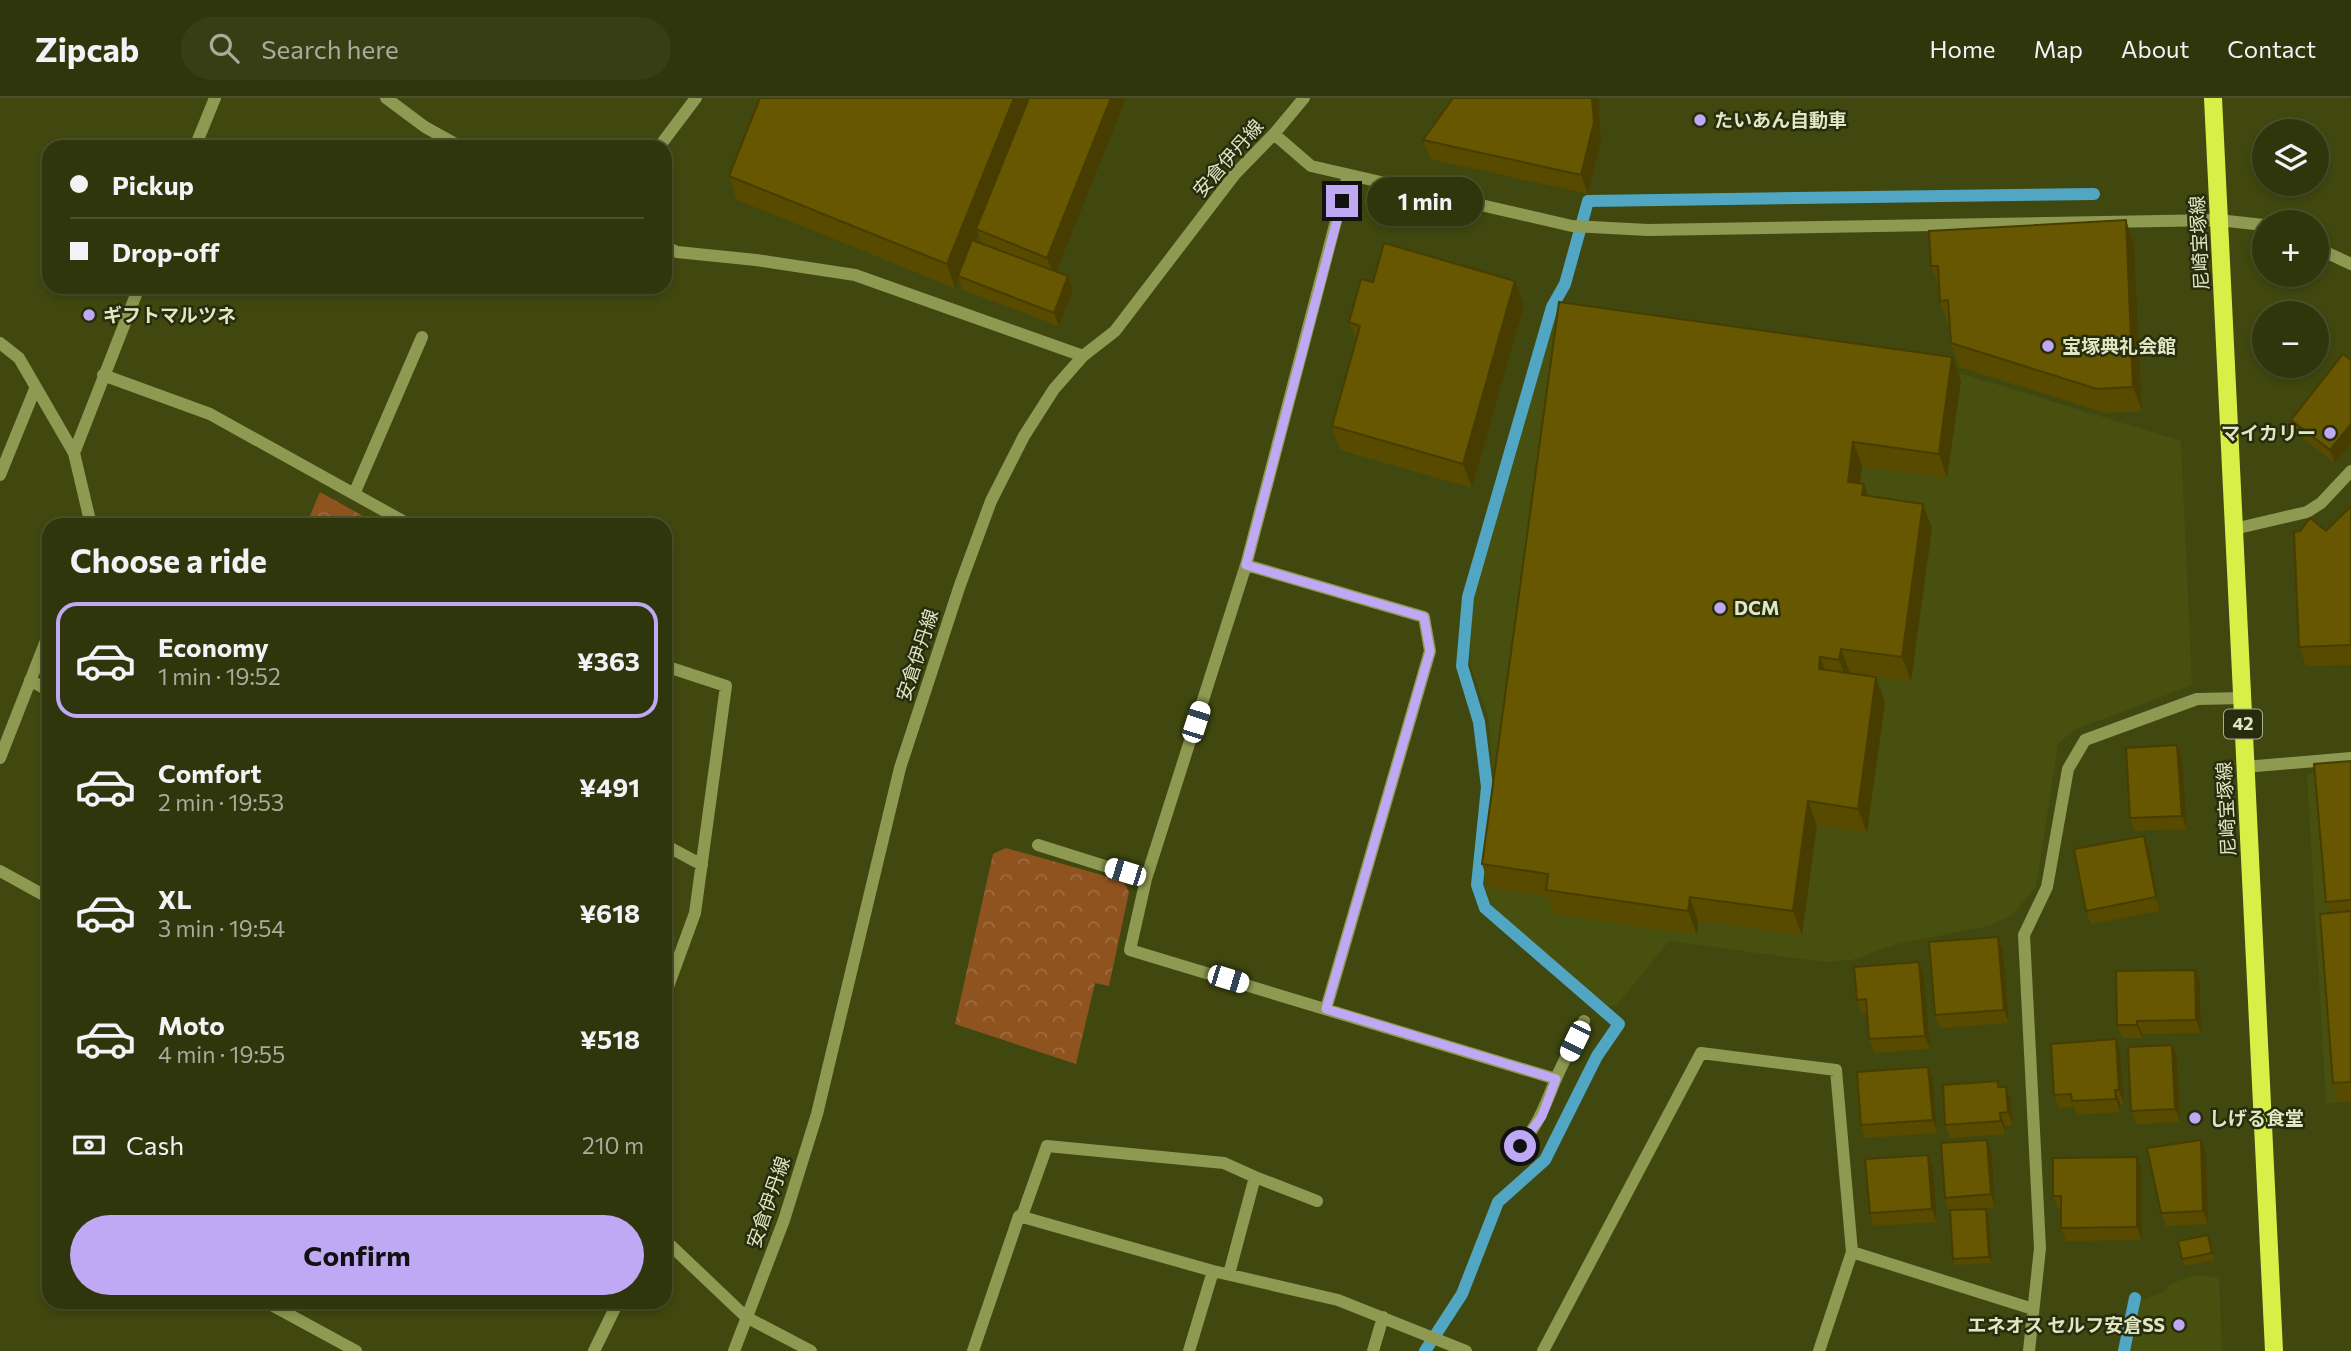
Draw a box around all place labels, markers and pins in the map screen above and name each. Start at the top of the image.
place label: たいあん自動車 [1714,108,1847,131]
marker: たいあん自動車 [1692,112,1708,128]
place label: ギフトマルツネ [103,303,236,326]
marker: ギフトマルツネ [81,307,97,323]
place label: 宝塚典礼会館 [2062,334,2176,357]
marker: 宝塚典礼会館 [2040,338,2056,354]
place label: マイカリー [2221,421,2316,444]
marker: マイカリー [2322,425,2338,441]
place label: DCM [1734,596,1779,619]
marker: DCM [1712,600,1728,616]
place label: しげる食堂 [2209,1106,2304,1129]
marker: しげる食堂 [2187,1110,2203,1126]
place label: エネオス セルフ安倉SS [1968,1313,2165,1336]
marker: エネオス セルフ安倉SS [2171,1317,2187,1333]

